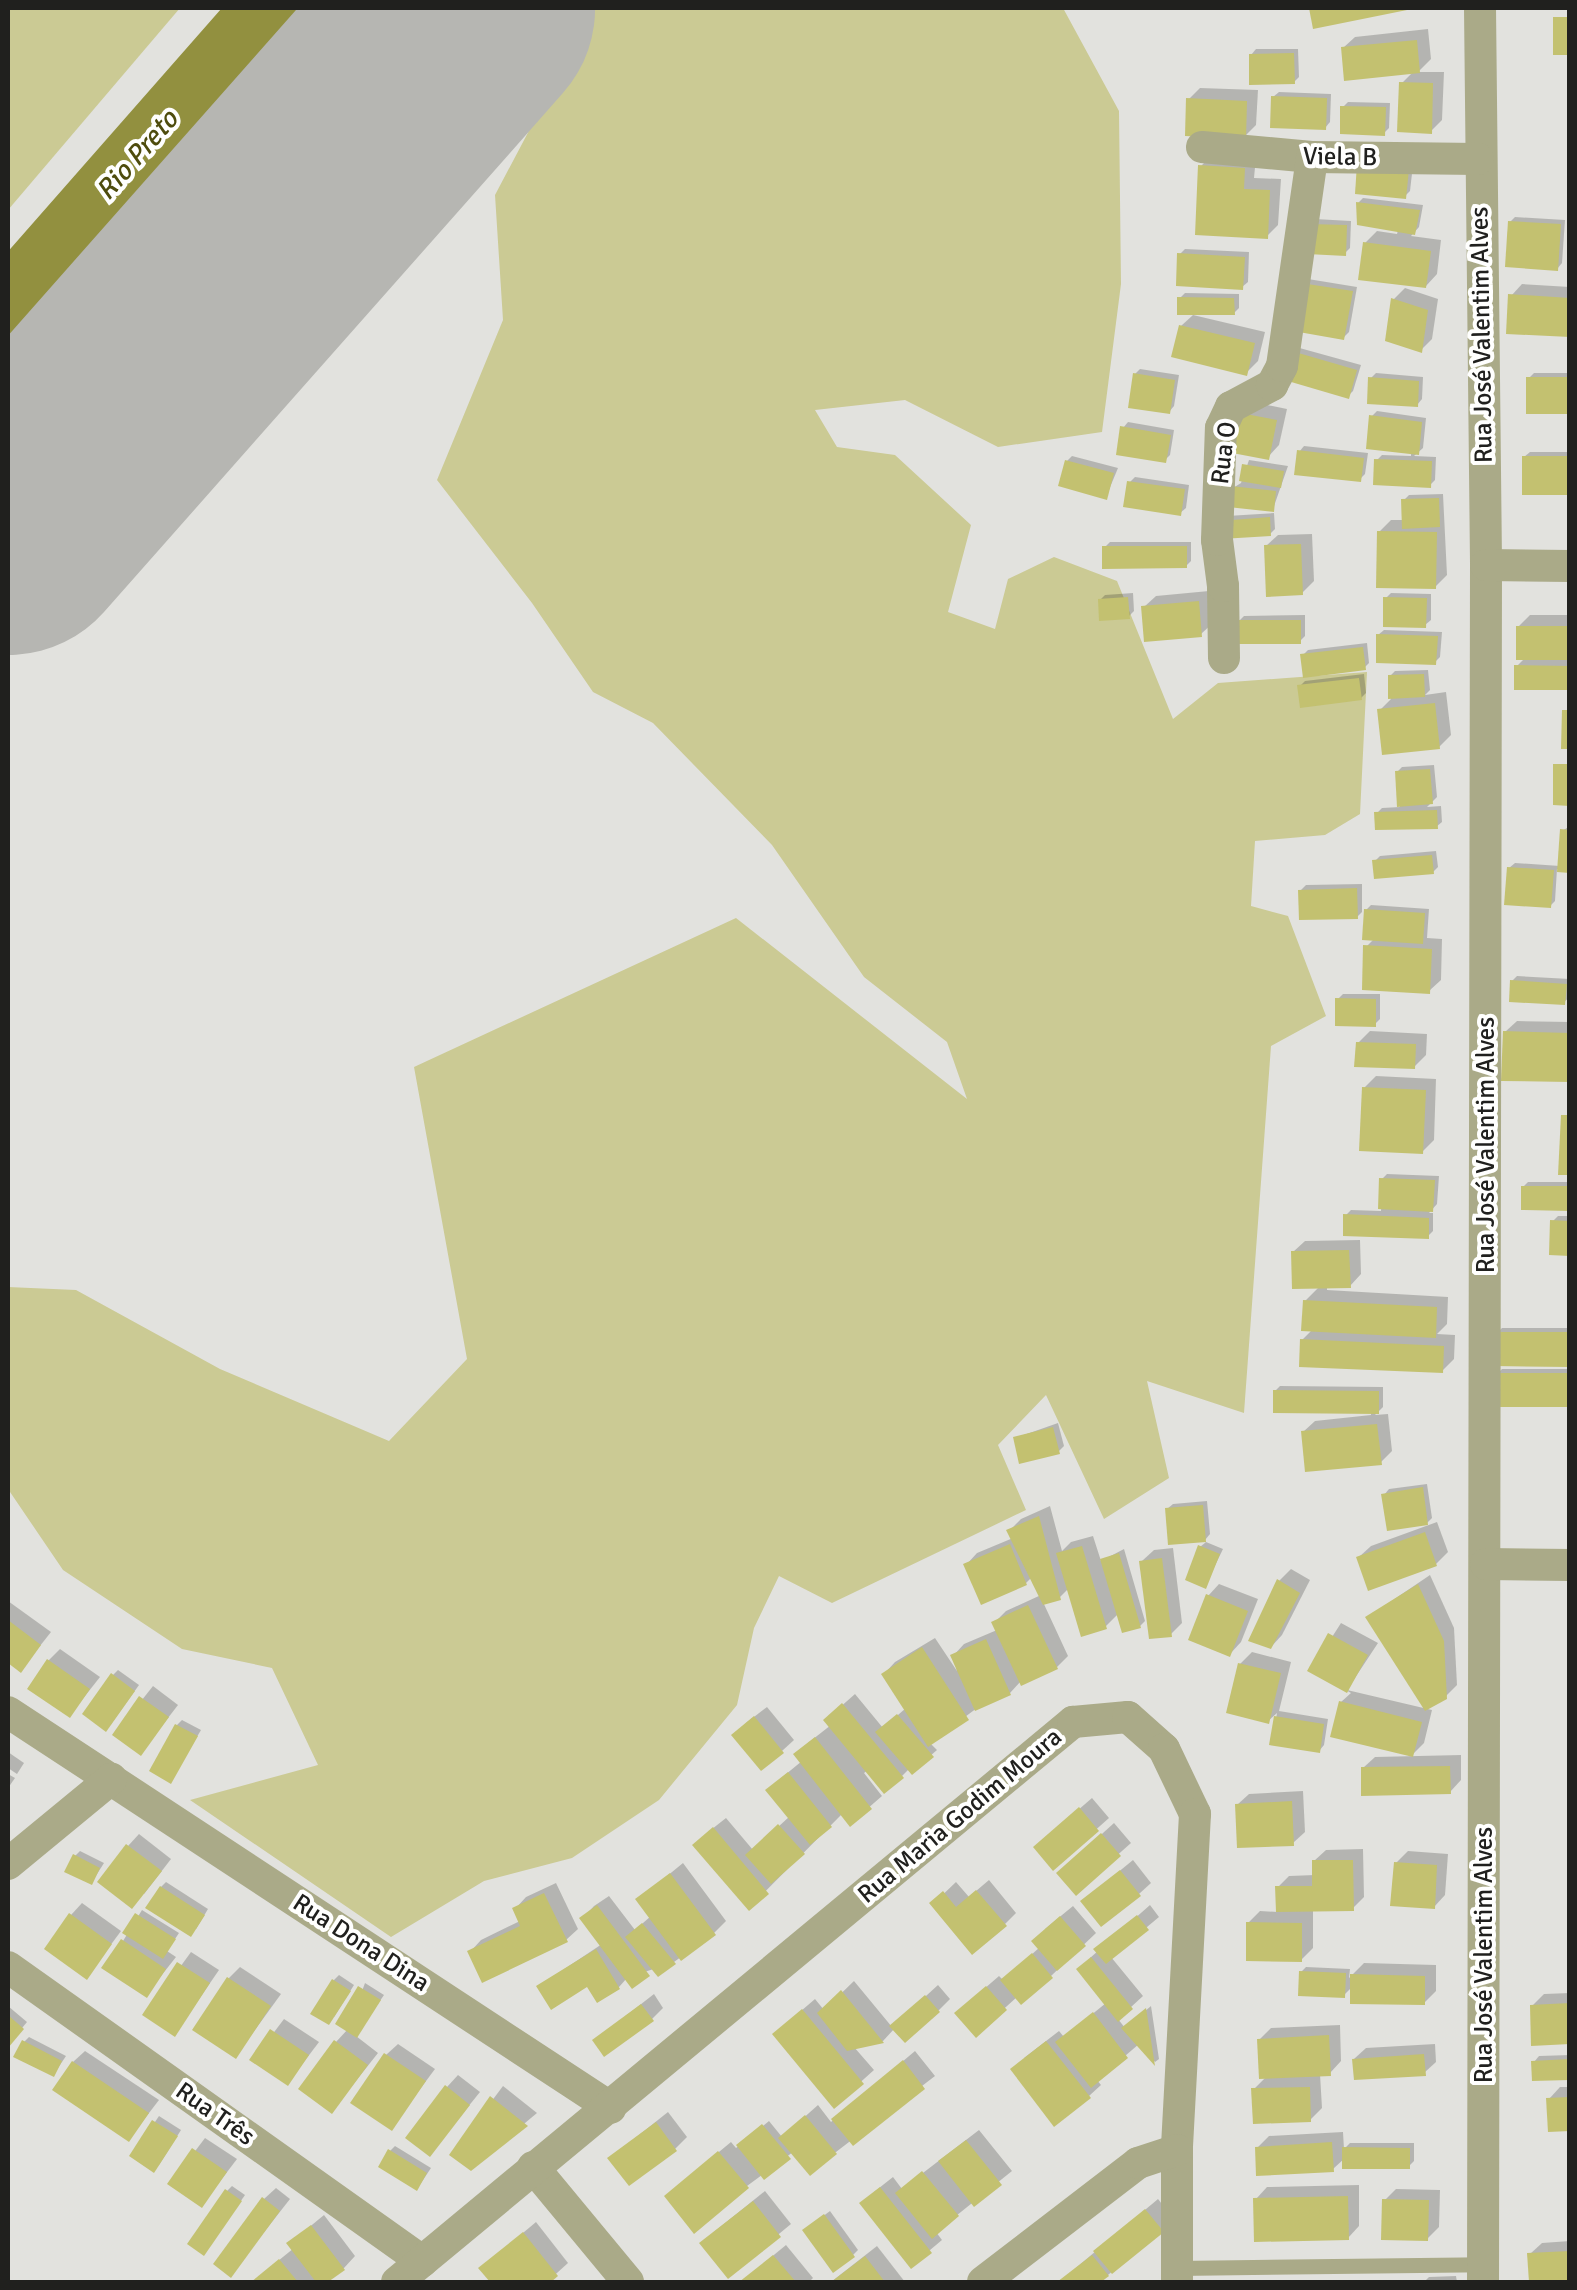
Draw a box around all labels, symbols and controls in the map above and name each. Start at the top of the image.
water label: Rio Preto [89,103,185,207]
street label: Viela B [1303,141,1377,173]
street label: Rua José Valentim Alves [1465,206,1499,464]
street label: Rua O [1205,420,1243,486]
street label: Rua José Valentim Alves [1471,1017,1501,1273]
street label: Rua Maria Godim Moura [852,1722,1068,1910]
street label: Rua José Valentim Alves [1469,1827,1499,2083]
street label: Rua Dona Dina [287,1888,435,1998]
street label: Rua Três [170,2076,260,2152]

